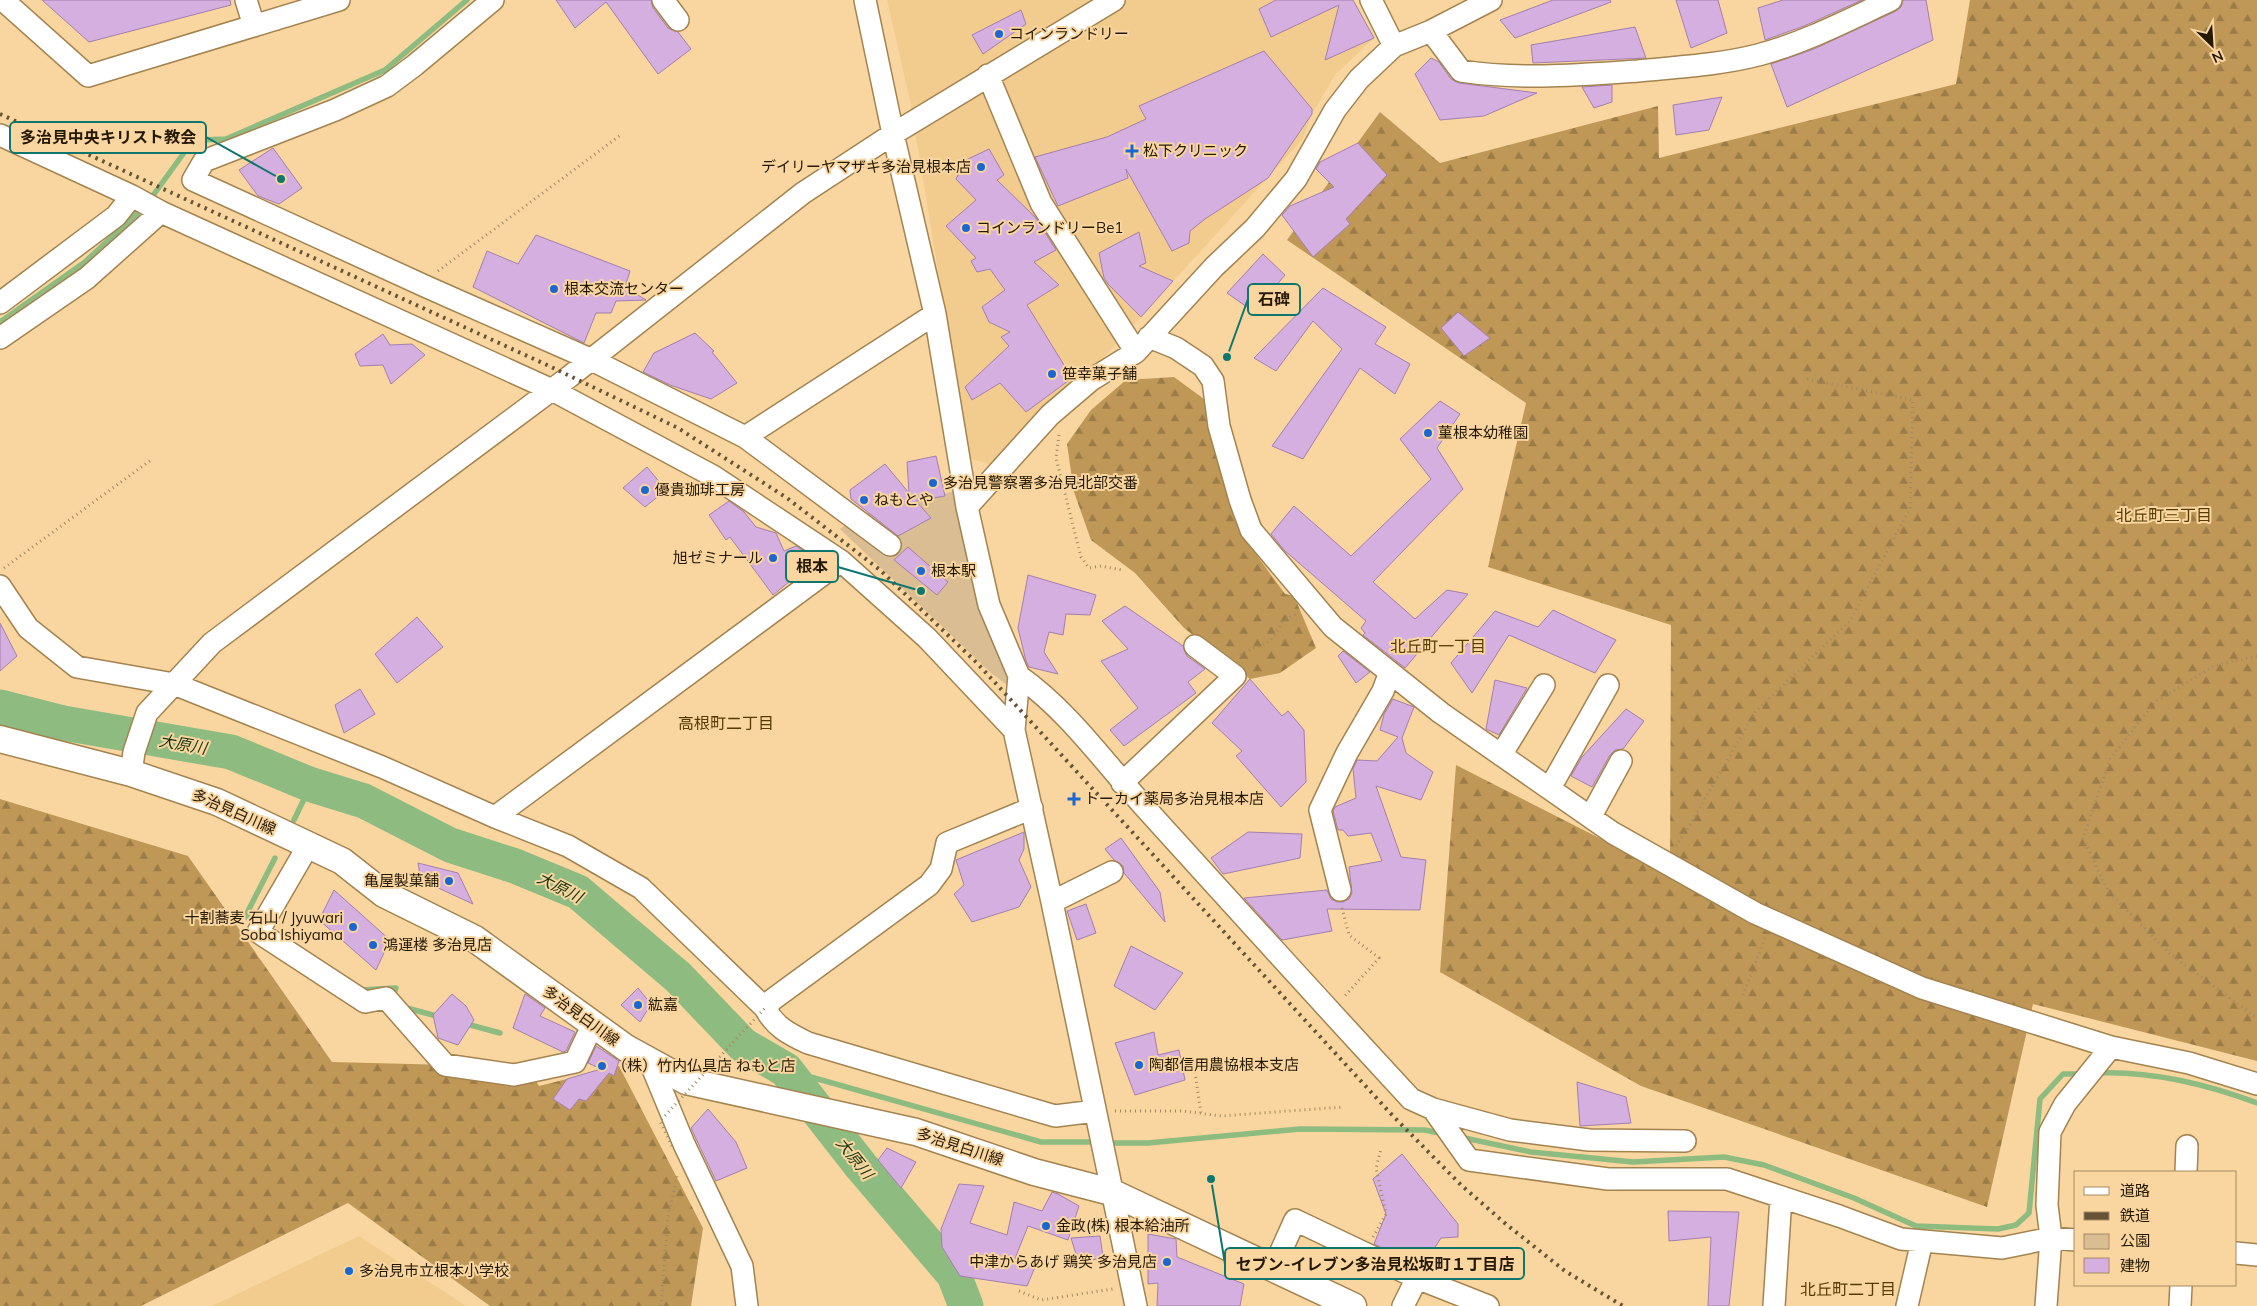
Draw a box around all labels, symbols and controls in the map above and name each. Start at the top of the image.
north arrow [2187,20,2237,70]
place label: コインランドリー [1009,24,1129,43]
marker: コインランドリー [993,28,1005,40]
text: N [2209,46,2226,67]
callout: 多治見中央キリスト教会 [10,122,206,153]
text: 多治見中央キリスト教会 [20,127,196,147]
place label: 松下クリニック [1143,141,1248,160]
marker: 松下クリニック [1125,144,1139,158]
place label: デイリーヤマザキ多治見根本店 [761,157,971,176]
marker: デイリーヤマザキ多治見根本店 [975,161,987,173]
place label: コインランドリーBe1 [976,218,1123,237]
marker: コインランドリーBe1 [960,222,972,234]
place label: 根本交流センター [564,279,684,298]
marker: 根本交流センター [548,283,560,295]
callout: 石碑 [1248,284,1300,315]
text: 石碑 [1258,289,1290,309]
place label: 笹幸菓子舗 [1062,364,1137,383]
marker: 笹幸菓子舗 [1046,368,1058,380]
place label: 菫根本幼稚園 [1438,423,1528,442]
marker: 菫根本幼稚園 [1422,427,1434,439]
place label: 多治見警察署多治見北部交番 [943,473,1138,492]
marker: 多治見警察署多治見北部交番 [927,477,939,489]
place label: 優貴珈琲工房 [655,480,745,499]
marker: 優貴珈琲工房 [639,484,651,496]
place label: ねもとや [874,490,934,509]
marker: ねもとや [858,494,870,506]
district label: 北丘町三丁目 [2116,505,2212,525]
place label: 旭ゼミナール [673,548,763,567]
callout: 根本 [786,551,838,582]
marker: 旭ゼミナール [767,552,779,564]
text: 根本 [796,556,828,576]
place label: 根本駅 [931,561,976,580]
marker: 根本駅 [915,565,927,577]
district label: 北丘町一丁目 [1390,636,1486,656]
district label: 高根町二丁目 [678,713,774,733]
water label: 大原川 [158,730,210,758]
street label: 多治見白川線 [189,785,279,839]
place label: トーカイ薬局多治見根本店 [1084,789,1264,808]
marker: トーカイ薬局多治見根本店 [1068,793,1080,805]
water label: 大原川 [534,867,588,908]
place label: 亀屋製菓舗 [364,871,439,890]
marker: 亀屋製菓舗 [443,875,455,887]
place label: 十割蕎麦 石山 / Jyuwari Soba Ishiyama [185,908,343,944]
marker: 十割蕎麦 石山 / Jyuwari Soba Ishiyama [347,921,359,933]
place label: 鴻運楼 多治見店 [383,935,492,954]
marker: 鴻運楼 多治見店 [367,939,379,951]
street label: 多治見白川線 [539,981,623,1050]
place label: 紘嘉 [648,995,678,1014]
marker: 紘嘉 [632,999,644,1011]
place label: 陶都信用農協根本支店 [1149,1055,1299,1074]
place label: （株）竹内仏具店 ねもと店 [612,1056,796,1075]
marker: 陶都信用農協根本支店 [1133,1059,1145,1071]
marker: （株）竹内仏具店 ねもと店 [596,1060,608,1072]
street label: 多治見白川線 [914,1124,1006,1169]
water label: 大原川 [832,1133,879,1184]
legend [2074,1171,2237,1286]
text: 道路 [2120,1181,2150,1200]
text: 鉄道 [2120,1206,2150,1225]
place label: 金政(株) 根本給油所 [1056,1216,1189,1235]
marker: 金政(株) 根本給油所 [1040,1220,1052,1232]
text: 公園 [2120,1231,2150,1250]
callout: セブン-イレブン多治見松坂町１丁目店 [1225,1248,1524,1279]
place label: 中津からあげ 鶏笑 多治見店 [969,1252,1157,1271]
text: セブン-イレブン多治見松坂町１丁目店 [1235,1254,1515,1274]
marker: 中津からあげ 鶏笑 多治見店 [1161,1256,1173,1268]
text: 建物 [2120,1256,2150,1275]
place label: 多治見市立根本小学校 [359,1261,509,1280]
marker: 多治見市立根本小学校 [343,1265,355,1277]
district label: 北丘町二丁目 [1800,1279,1896,1299]

